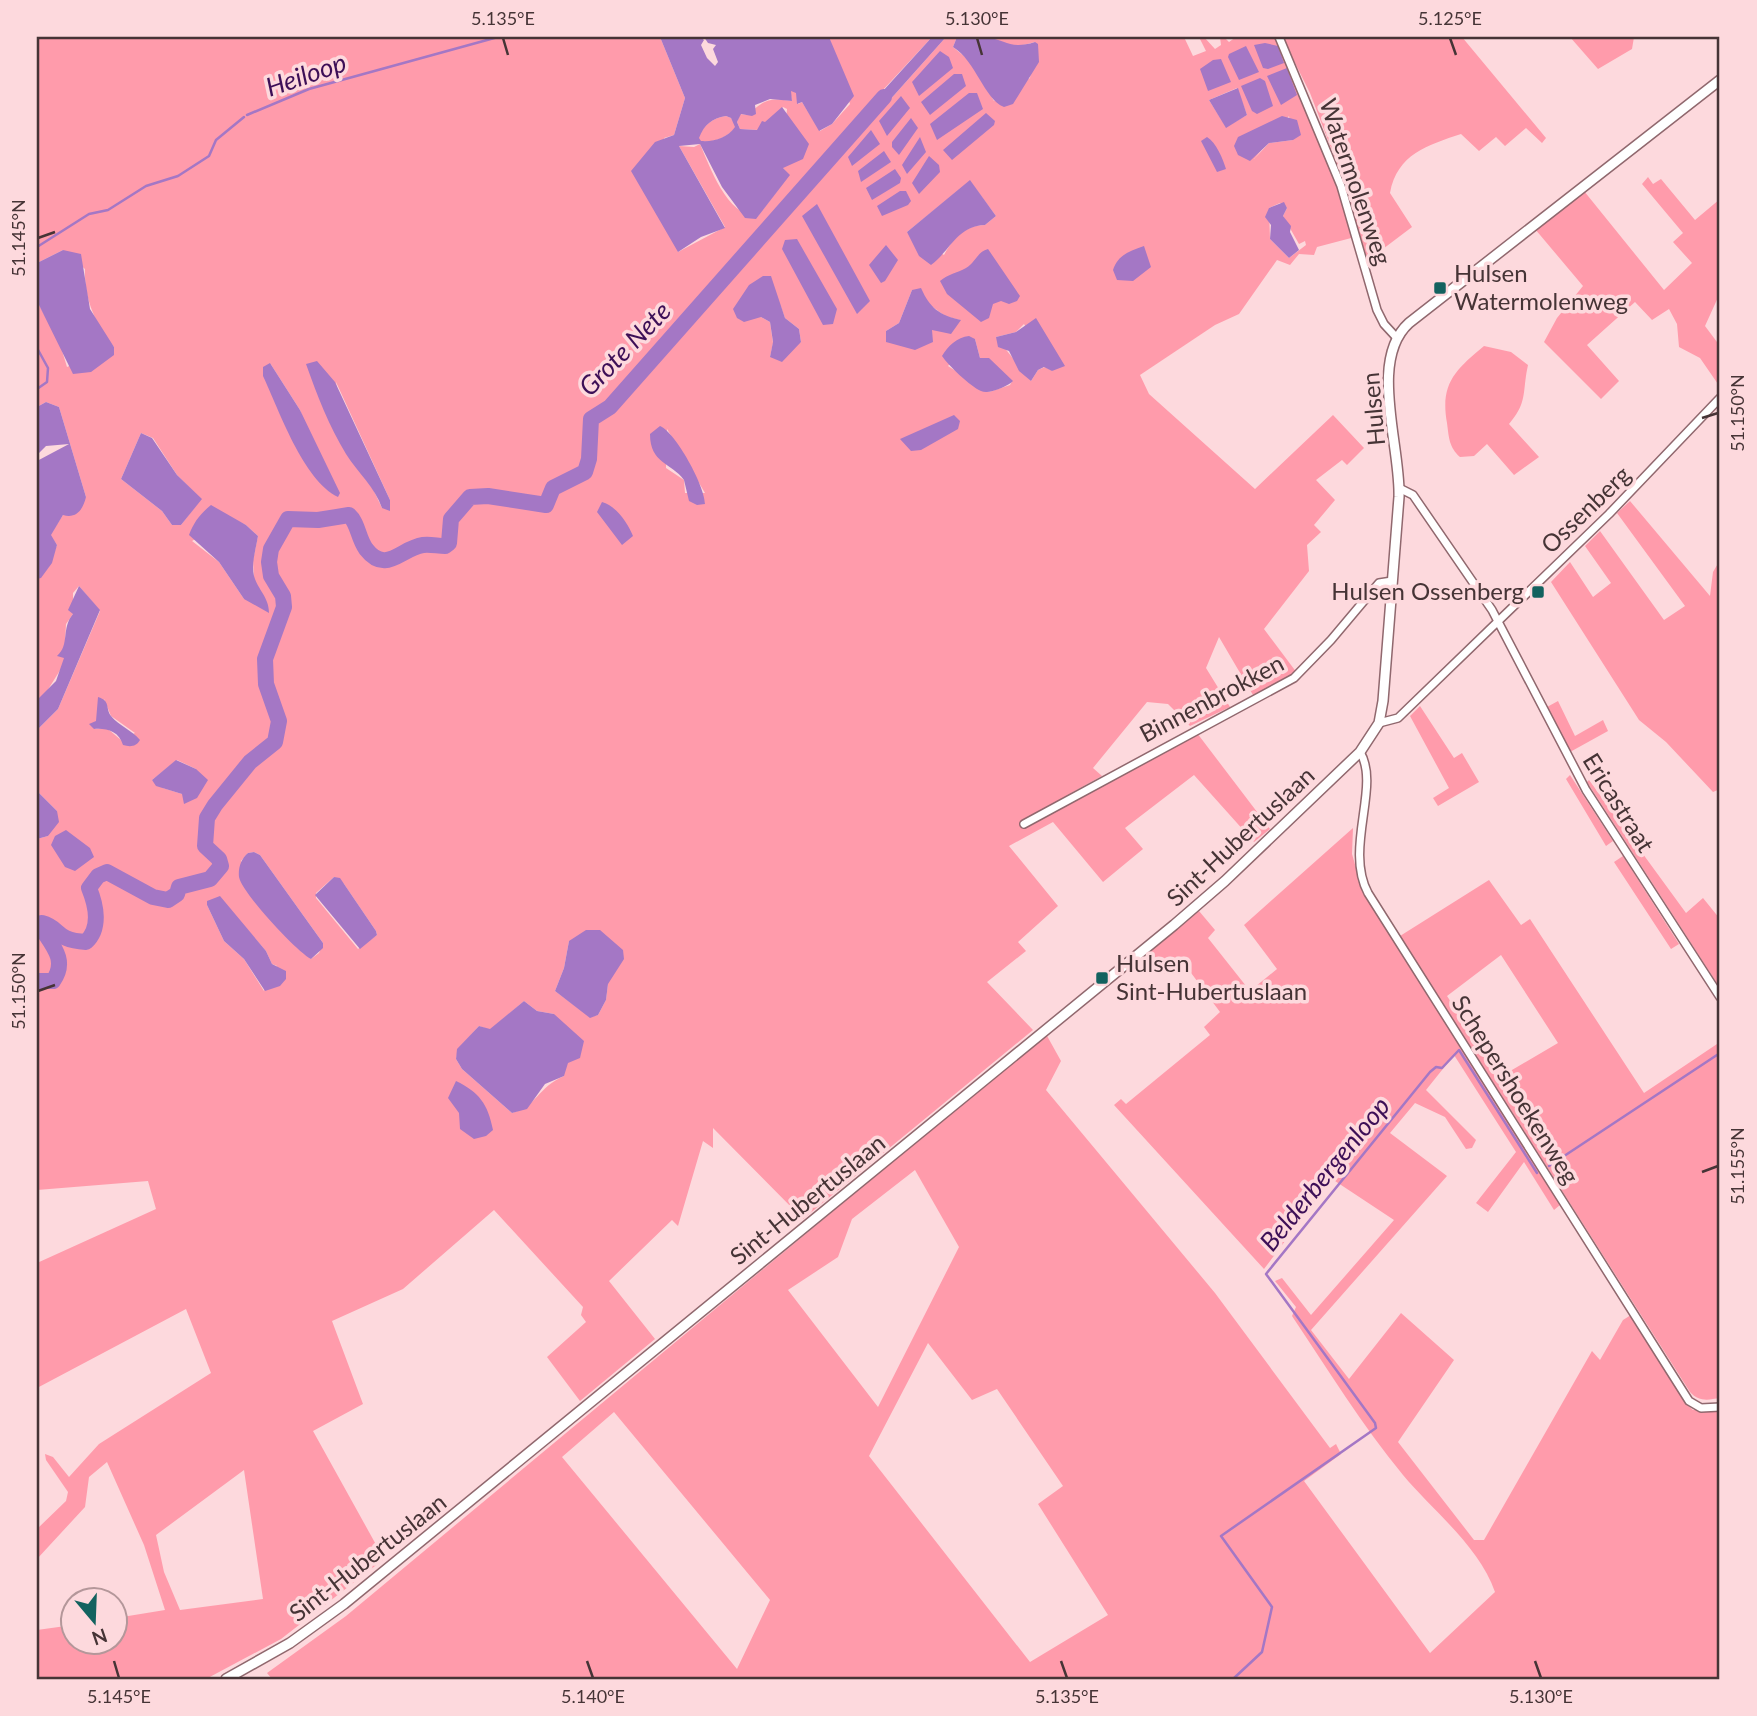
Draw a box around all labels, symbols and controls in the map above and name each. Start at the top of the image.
text: 5.135°E [471,7,535,29]
text: 5.130°E [945,7,1009,29]
text: 5.125°E [1418,7,1482,29]
water label: Heiloop [261,45,350,103]
street label: Watermolenweg [1314,94,1398,269]
text: 51.145°N [7,199,29,277]
place label: Hulsen Watermolenweg [1454,258,1628,315]
marker: Hulsen Watermolenweg [1432,280,1448,296]
water label: Grote Nete [572,295,677,402]
street label: Hulsen [1355,371,1390,447]
text: 51.150°N [1726,374,1748,452]
street label: Ossenberg [1534,459,1636,559]
place label: Hulsen Ossenberg [1331,576,1524,605]
marker: Hulsen Ossenberg [1530,584,1546,600]
street label: Binnenbrokken [1134,648,1288,748]
street label: Ericastraat [1577,747,1661,857]
street label: Sint-Hubertuslaan [1160,760,1320,912]
place label: Hulsen Sint-Hubertuslaan [1116,948,1307,1005]
text: 51.150°N [7,952,29,1030]
marker: Hulsen Sint-Hubertuslaan [1094,970,1110,986]
street label: Schepershoekenweg [1447,990,1586,1189]
water label: Belderbergenloop [1252,1090,1396,1257]
street label: Sint-Hubertuslaan [724,1127,890,1270]
text: 51.155°N [1726,1127,1748,1205]
street label: Sint-Hubertuslaan [283,1487,451,1627]
north arrow [60,1586,130,1656]
text: N [89,1624,110,1651]
text: 5.145°E [87,1685,151,1707]
text: 5.140°E [561,1685,625,1707]
text: 5.135°E [1035,1685,1099,1707]
text: 5.130°E [1509,1685,1573,1707]

